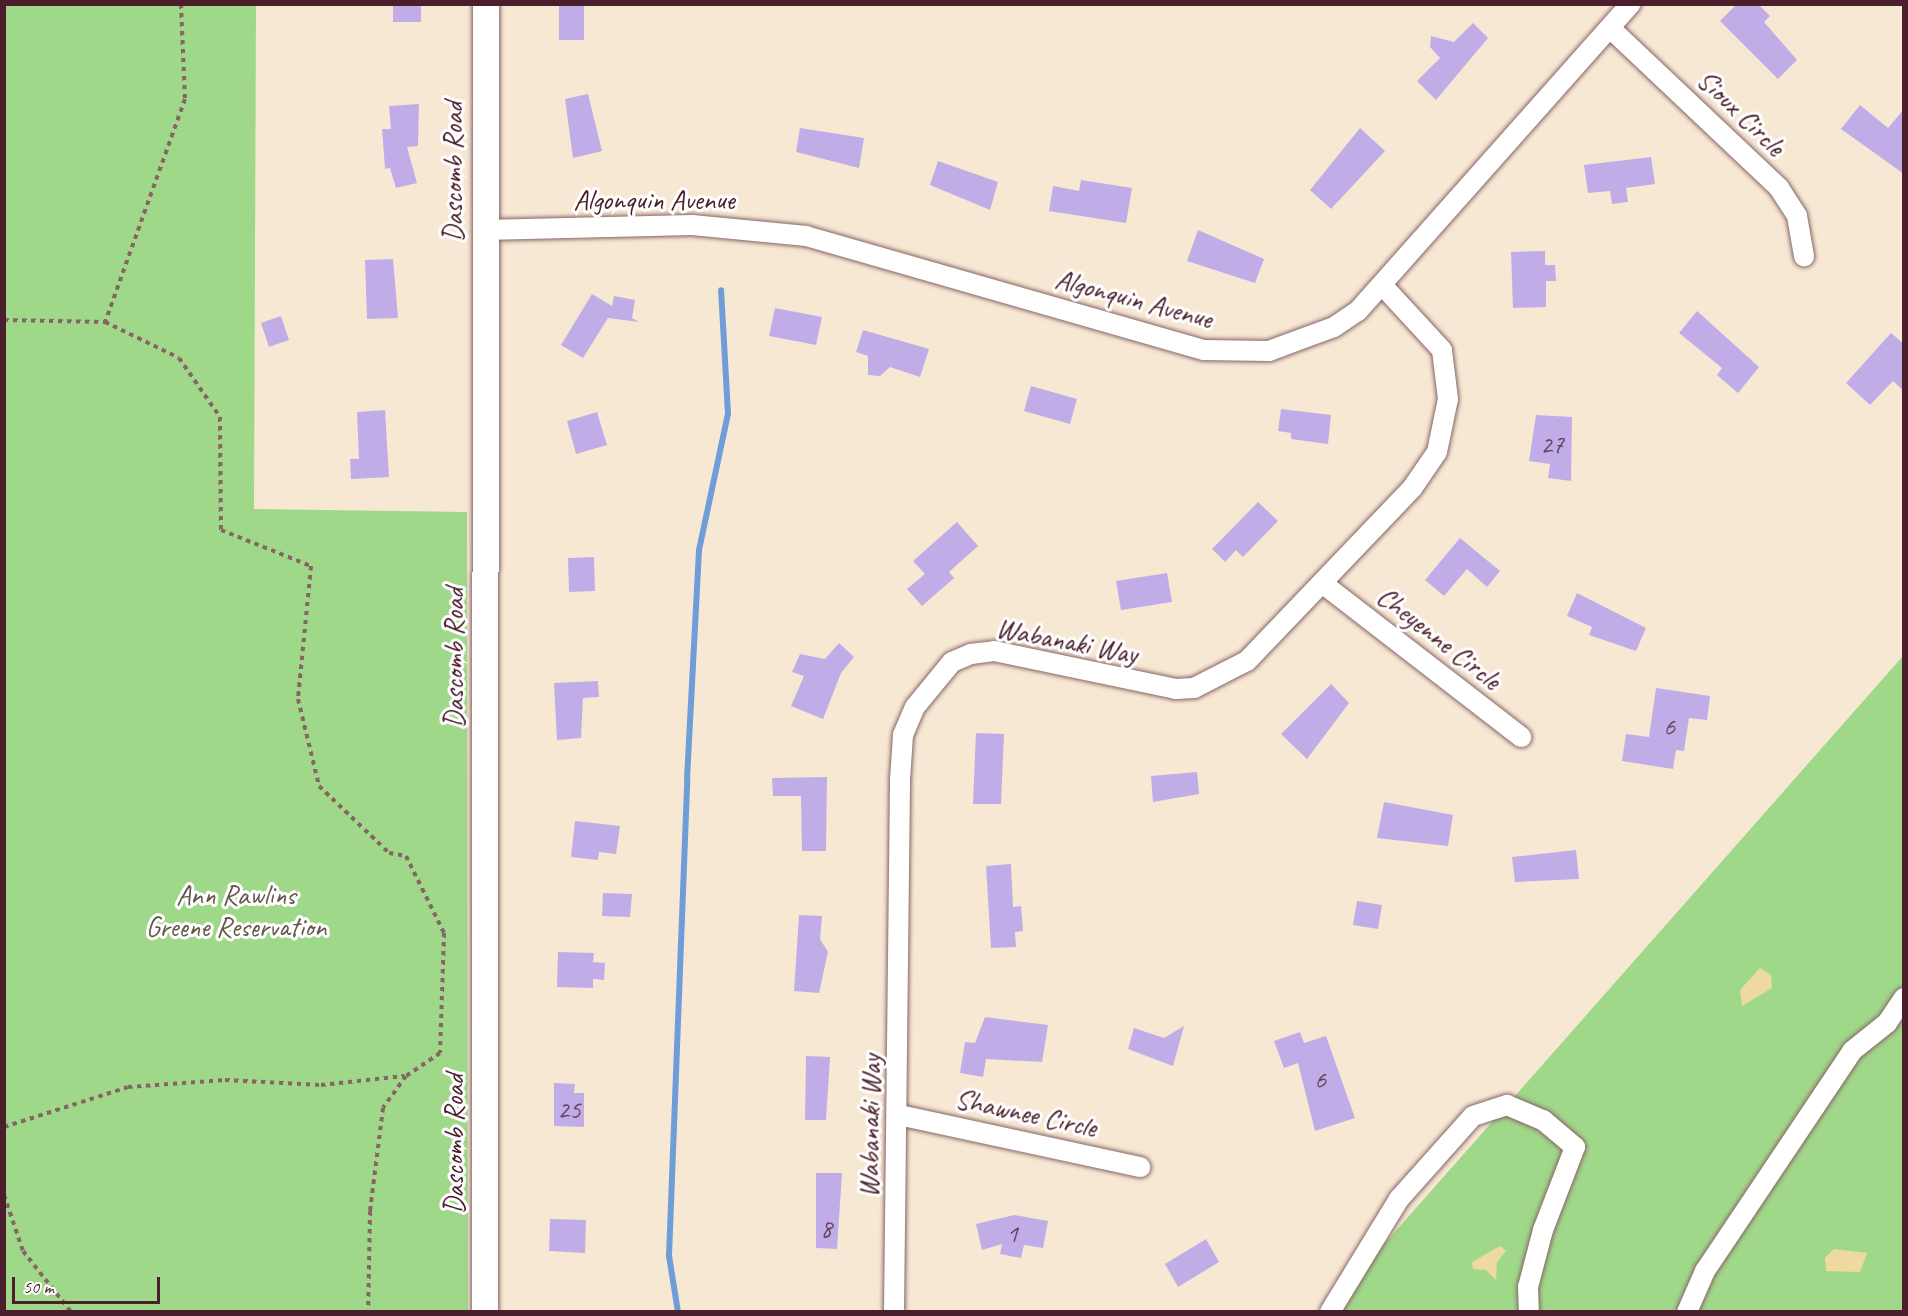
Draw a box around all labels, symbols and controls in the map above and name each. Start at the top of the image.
street label: Sioux Circle [1690,63,1792,163]
street label: Dascomb Road [436,102,470,242]
street label: Algonquin Avenue [573,183,735,217]
street label: Algonquin Avenue [1052,262,1216,336]
house number: 27 [1540,429,1564,461]
street label: Cheyenne Circle [1371,579,1507,697]
street label: Dascomb Road [437,588,471,728]
street label: Wabanaki Way [993,611,1141,671]
house number: 6 [1663,711,1675,743]
park label: Ann Rawlins Greene Reservation [146,878,326,944]
street label: Wabanaki Way [852,1054,888,1198]
house number: 6 [1314,1064,1326,1096]
street label: Dascomb Road [437,1074,471,1214]
street label: Shawnee Circle [952,1082,1100,1144]
house number: 25 [557,1094,581,1126]
house number: 8 [820,1213,832,1245]
house number: 1 [1006,1218,1018,1250]
scale bar [15,1265,164,1303]
text: 50 m [23,1276,54,1298]

